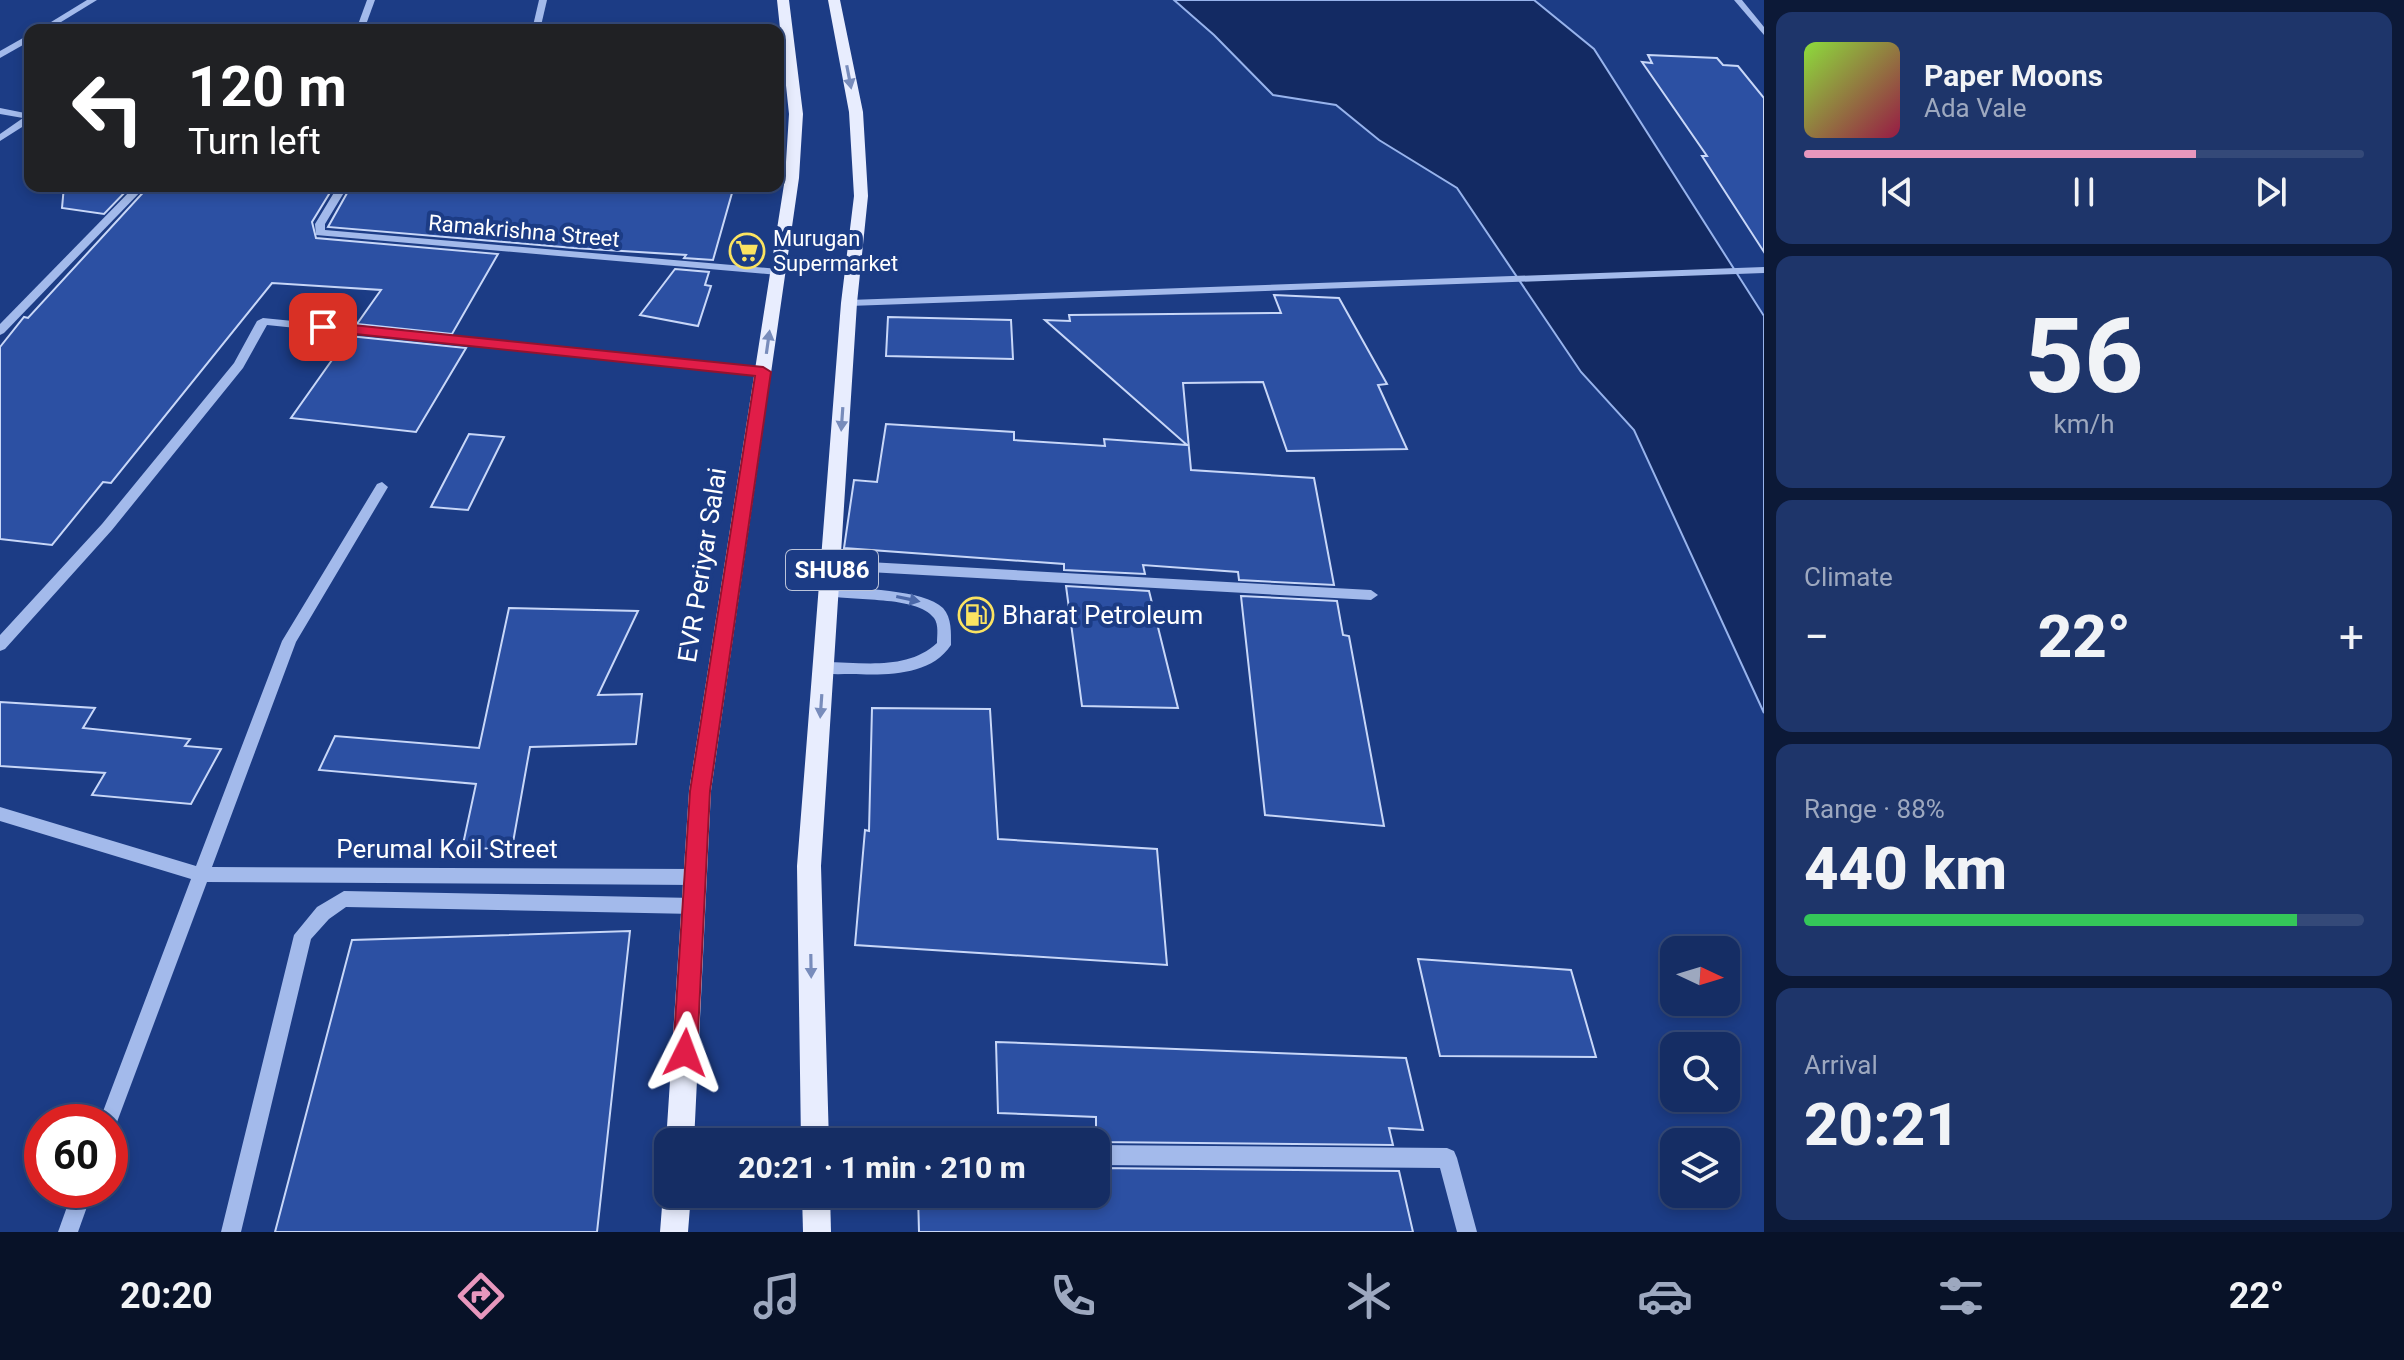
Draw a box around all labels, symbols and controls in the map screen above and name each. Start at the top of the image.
text: 120 m [188,54,347,120]
icon: left [56,56,160,160]
text: Paper Moons [1924,58,2103,93]
one-way arrow [843,64,855,89]
text: Ada Vale [1924,93,2026,123]
text: Turn left [188,121,321,163]
icon: previous [1875,170,1919,214]
icon: pause [2062,170,2106,214]
icon: next [2249,170,2293,214]
street label: Ramakrishna Street [427,210,621,252]
place label: Murugan Supermarket [773,226,898,276]
supermarket icon: Murugan Supermarket [728,232,766,270]
pin [289,293,357,361]
text: 56 [2024,296,2144,417]
icon: arrive [301,305,345,349]
one-way arrow [762,329,774,354]
one-way arrow [835,407,848,432]
text: km/h [2053,409,2115,439]
street label: EVR Periyar Salai [672,465,732,665]
road number: SHU86 [786,550,878,590]
text: Climate [1804,562,1893,592]
one-way arrow [895,593,920,606]
fuel station icon: Bharat Petroleum [957,596,995,634]
place label: Bharat Petroleum [1002,600,1203,630]
text: 22° [2038,601,2131,672]
text: − [1804,611,1829,663]
text: + [2339,611,2364,663]
one-way arrow [814,694,827,719]
text: Range · 88% [1804,794,1945,824]
text: 440 km [1804,833,2007,904]
street label: Perumal Koil Street [336,834,558,864]
north arrow [1660,936,1740,1016]
map controls [1660,936,1740,1208]
one-way arrow [805,954,817,979]
position arrow [643,1011,727,1095]
button: search [1660,1032,1740,1112]
text: Arrival [1804,1050,1878,1080]
text: 20:21 [1804,1089,1960,1160]
speed limit sign: 60 [24,1104,128,1208]
button: layers [1660,1128,1740,1208]
text: 20:21 · 1 min · 210 m [738,1150,1026,1185]
icon: directions [453,1268,509,1324]
icon: music [749,1268,805,1324]
icon: phone [1045,1268,1101,1324]
icon: climate [1341,1268,1397,1324]
icon: car [1637,1268,1693,1324]
icon: filters [1933,1268,1989,1324]
text: 20:20 [120,1275,213,1317]
text: 22° [2229,1275,2284,1317]

